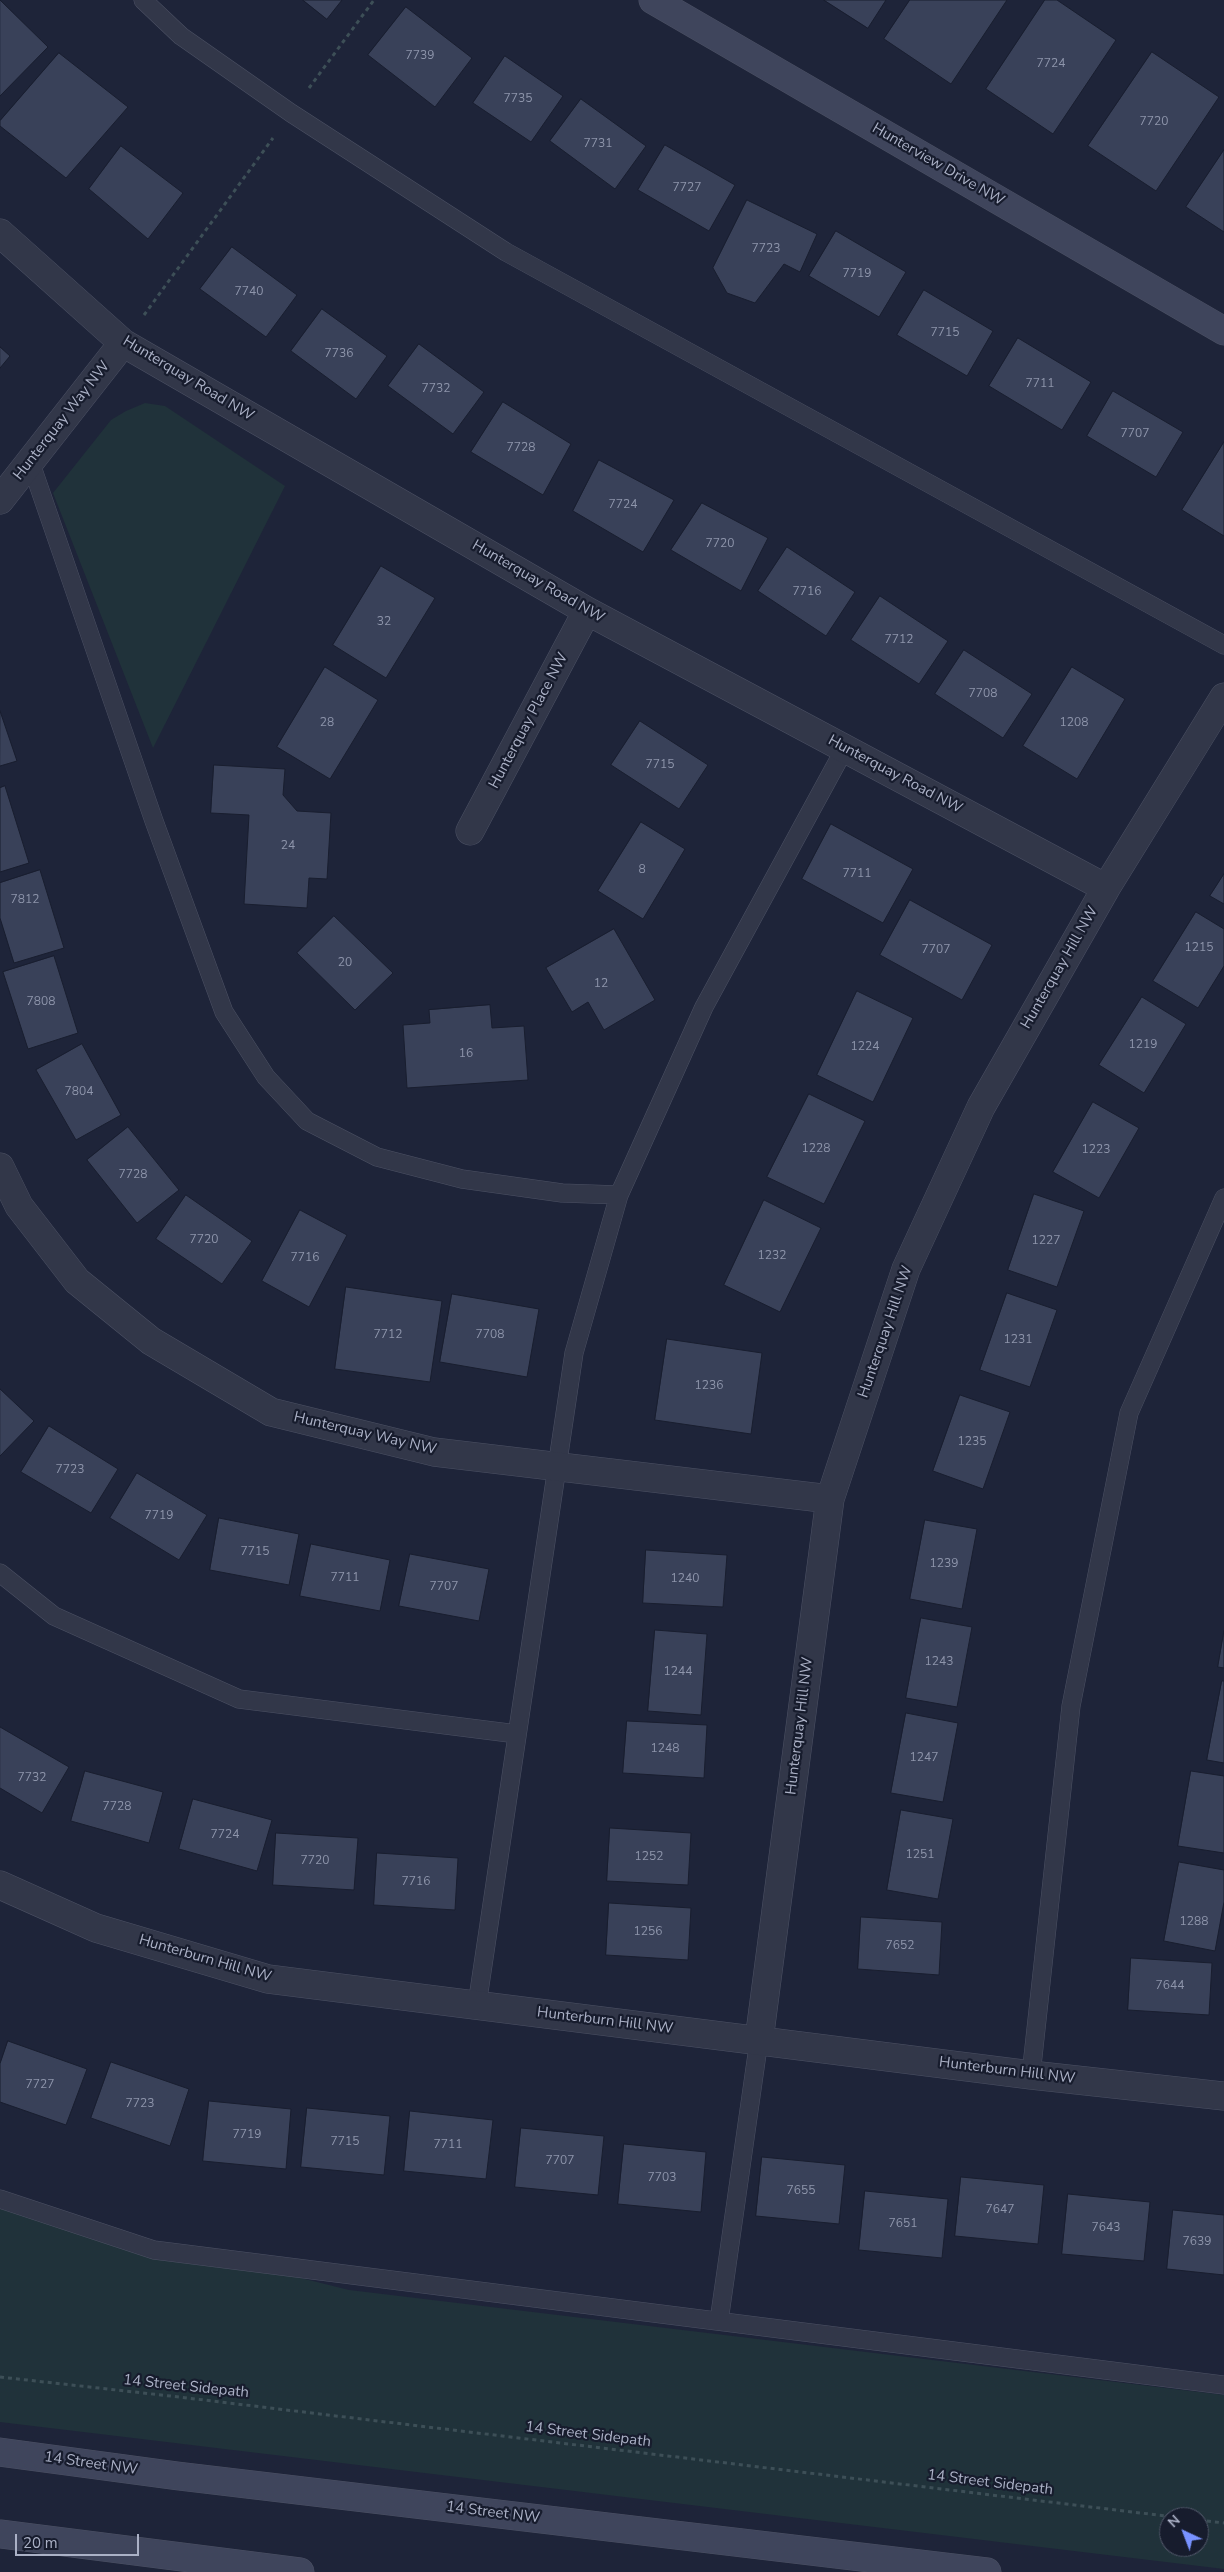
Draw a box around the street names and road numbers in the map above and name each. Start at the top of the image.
street label: Hunterview Drive NW [869,120,1007,210]
street label: Hunterquay Road NW [119,333,257,425]
street label: Hunterquay Way NW [10,358,114,484]
street label: Hunterquay Road NW [469,537,607,627]
street label: Hunterquay Place NW [485,650,573,792]
street label: Hunterquay Road NW [825,732,965,818]
street label: Hunterquay Hill NW [1018,903,1102,1033]
street label: Hunterquay Hill NW [855,1264,917,1400]
street label: Hunterquay Way NW [292,1409,438,1459]
street label: Hunterquay Hill NW [783,1656,817,1796]
street label: Hunterburn Hill NW [137,1931,273,1987]
street label: Hunterburn Hill NW [536,2004,674,2038]
street label: Hunterburn Hill NW [938,2054,1076,2088]
street label: 14 Street Sidepath [122,2371,250,2403]
street label: 14 Street Sidepath [524,2418,652,2452]
street label: 14 Street NW [43,2449,139,2479]
street label: 14 Street Sidepath [926,2466,1054,2500]
street label: 14 Street NW [445,2498,541,2528]

